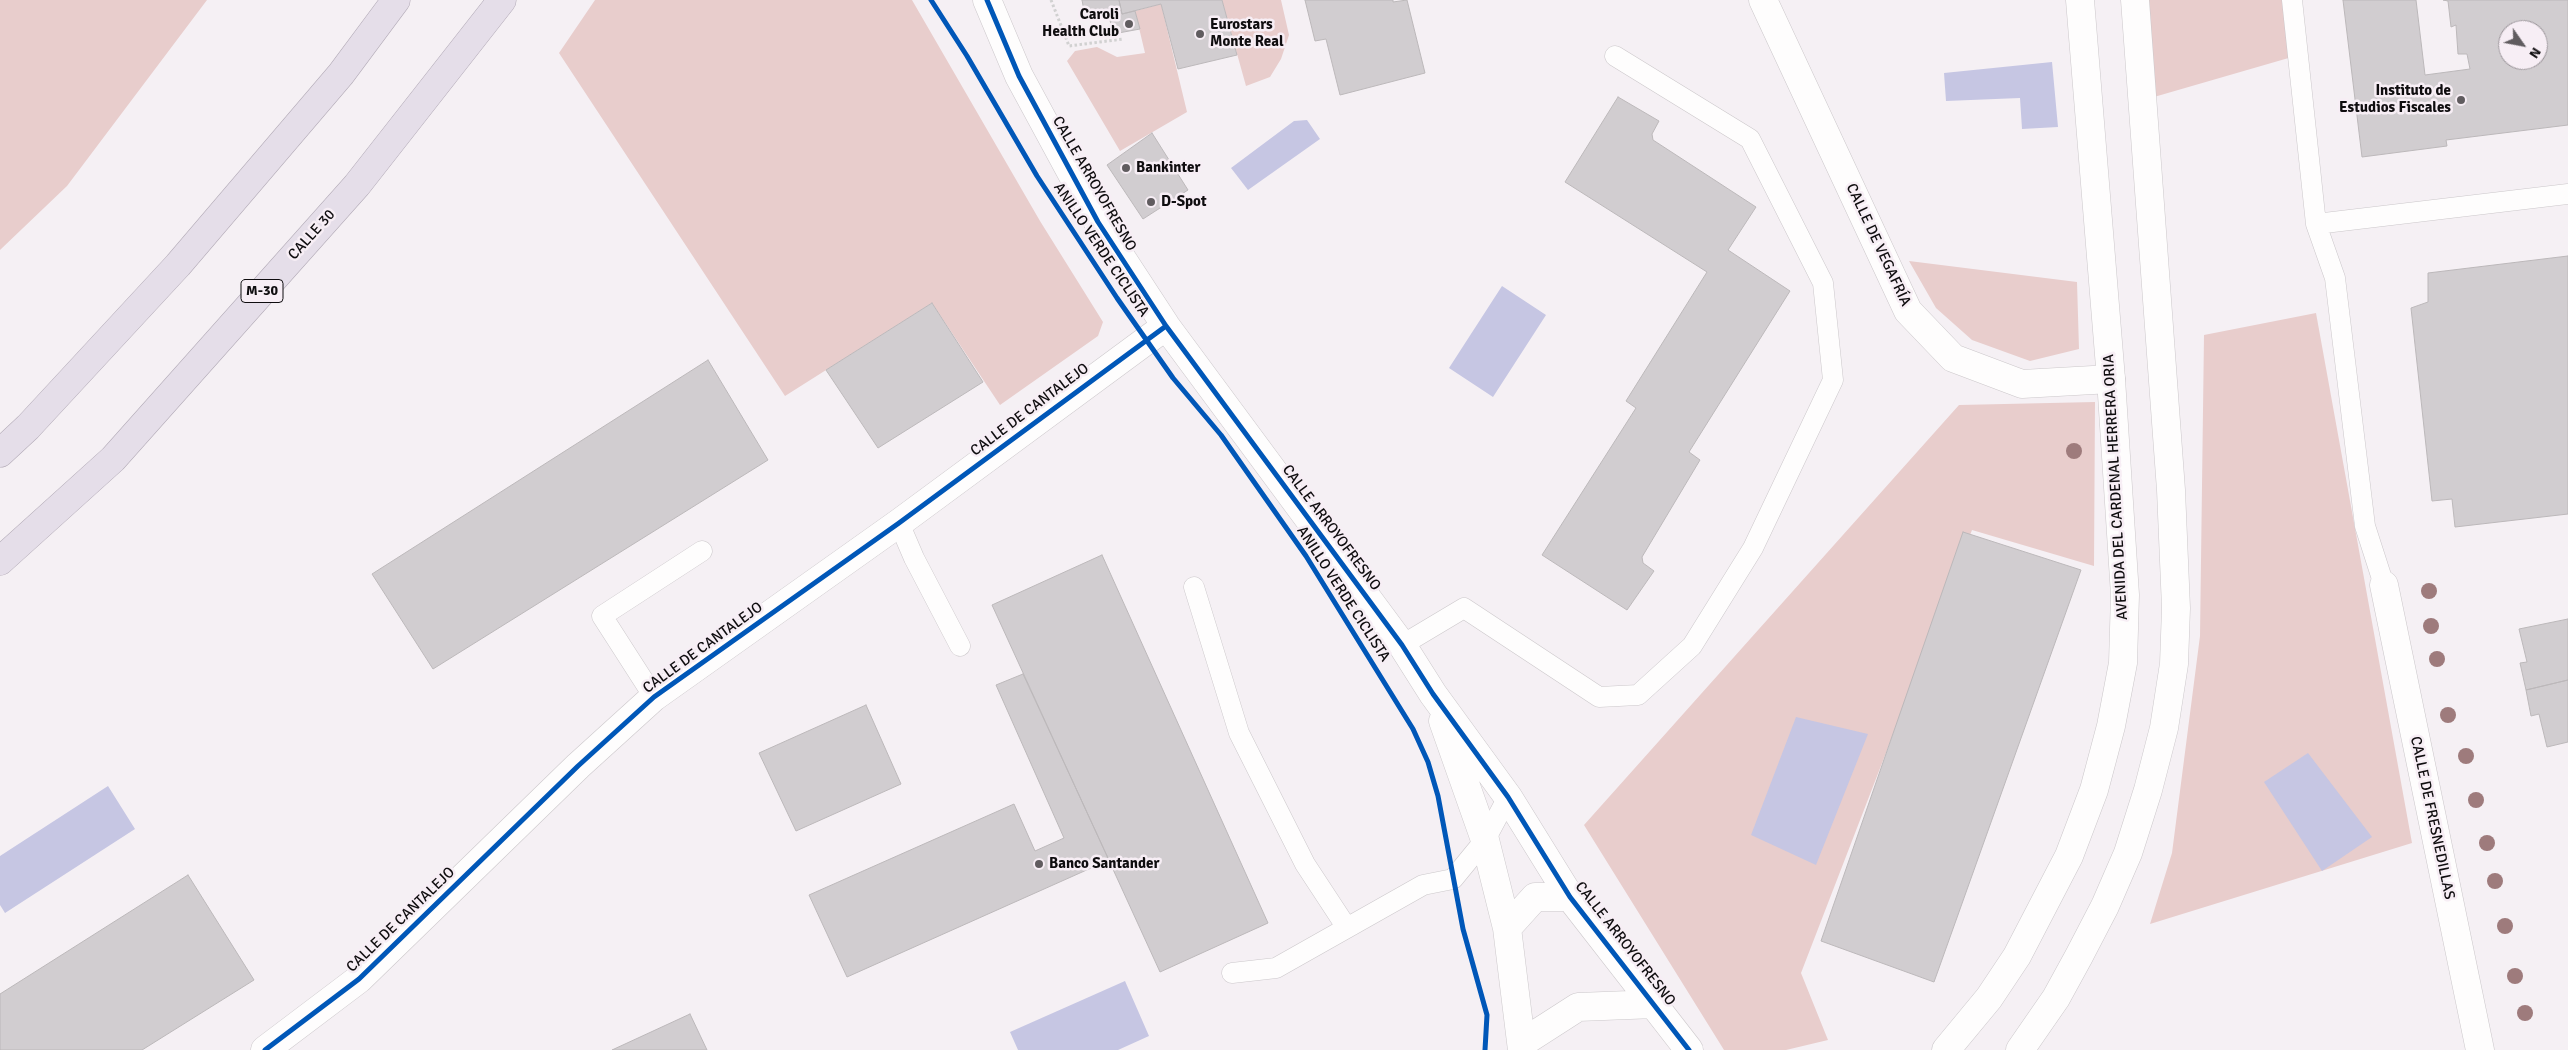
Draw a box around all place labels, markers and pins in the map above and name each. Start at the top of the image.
place label: Caroli Health Club [1042,6,1119,41]
place label: Eurostars Monte Real [1210,16,1284,51]
marker: Caroli Health Club [1123,18,1135,30]
marker: Eurostars Monte Real [1194,28,1206,40]
place label: Instituto de Estudios Fiscales [2339,82,2451,117]
marker: Instituto de Estudios Fiscales [2455,94,2467,106]
place label: Bankinter [1136,159,1200,177]
marker: Bankinter [1120,162,1132,174]
place label: D-Spot [1161,193,1207,211]
marker: D-Spot [1145,196,1157,208]
place label: Banco Santander [1049,855,1160,873]
marker: Banco Santander [1033,858,1045,870]

